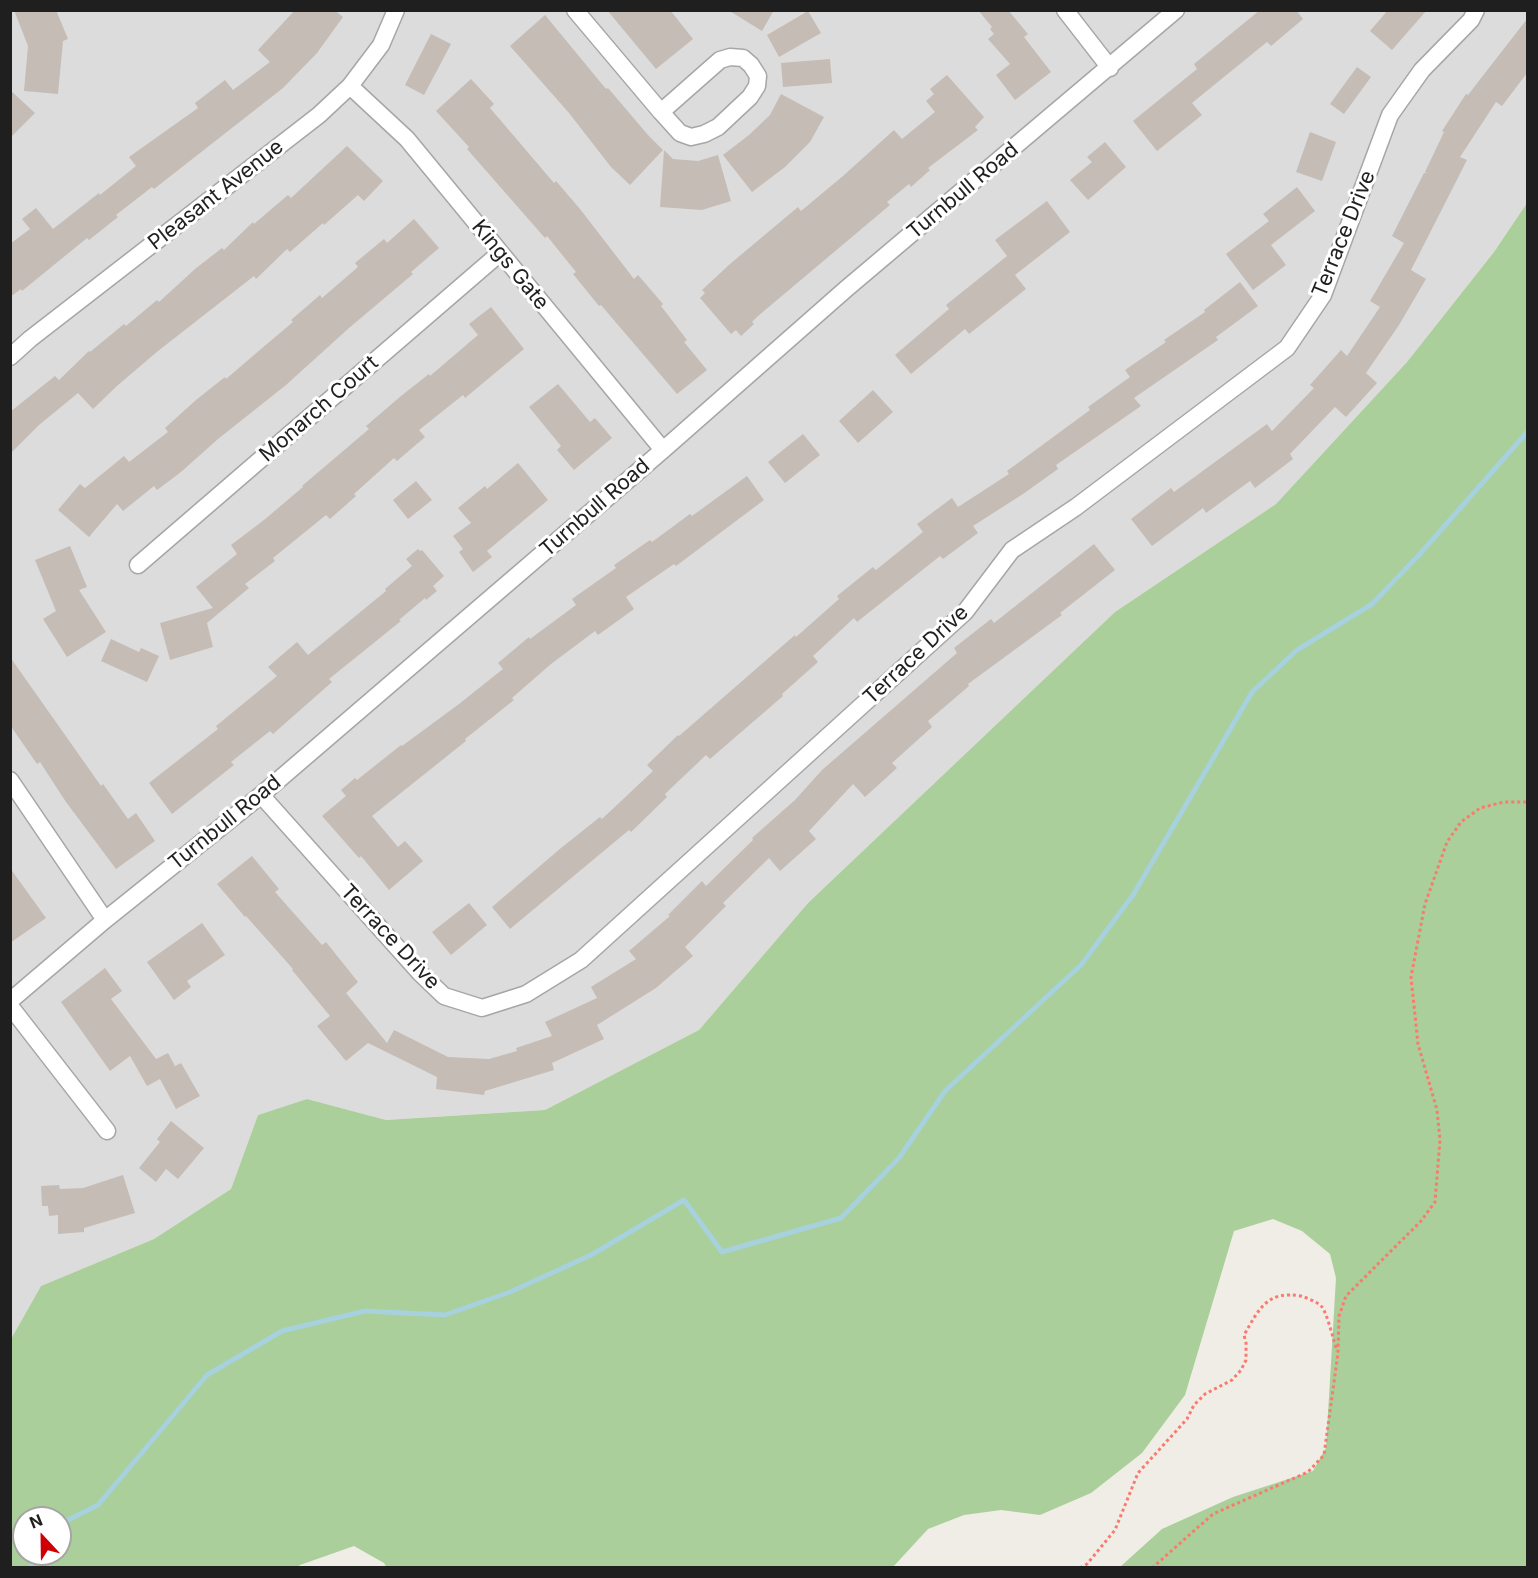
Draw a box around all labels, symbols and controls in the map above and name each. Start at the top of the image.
street label: Pleasant Avenue [143,134,289,256]
street label: Turnbull Road [902,137,1024,245]
street label: Terrace Drive [1307,167,1381,301]
street label: Kings Gate [466,215,554,315]
street label: Monarch Court [254,351,384,467]
street label: Turnbull Road [535,454,655,562]
street label: Terrace Drive [858,600,974,710]
street label: Turnbull Road [164,770,286,876]
street label: Terrace Drive [335,879,445,995]
north arrow [12,1506,72,1566]
text: N [27,1510,45,1533]

